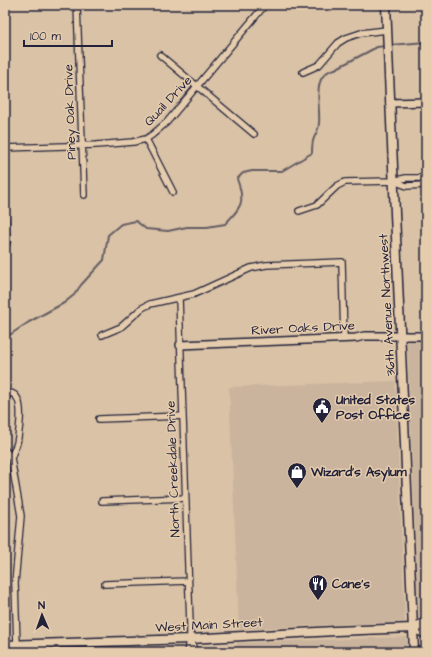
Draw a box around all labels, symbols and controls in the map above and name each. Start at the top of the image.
scale bar [24,22,112,48]
text: 100 m [30,28,61,45]
street label: Piney Oak Drive [59,64,82,160]
street label: Quail Drive [140,72,196,130]
street label: 36th Avenue Northwest [374,233,400,377]
street label: River Oaks Drive [251,316,355,340]
place label: United States Post Office [335,391,415,424]
public building icon: United States Post Office [311,396,333,424]
street label: North Creekdale Drive [162,400,184,538]
shop icon: Wizard's Asylum [286,461,308,489]
place label: Wizard's Asylum [310,463,408,482]
restaurant icon: Cane's [307,573,329,601]
place label: Cane's [332,575,370,593]
north arrow [22,595,62,635]
text: N [38,598,45,613]
street label: West Main Street [155,613,264,637]

